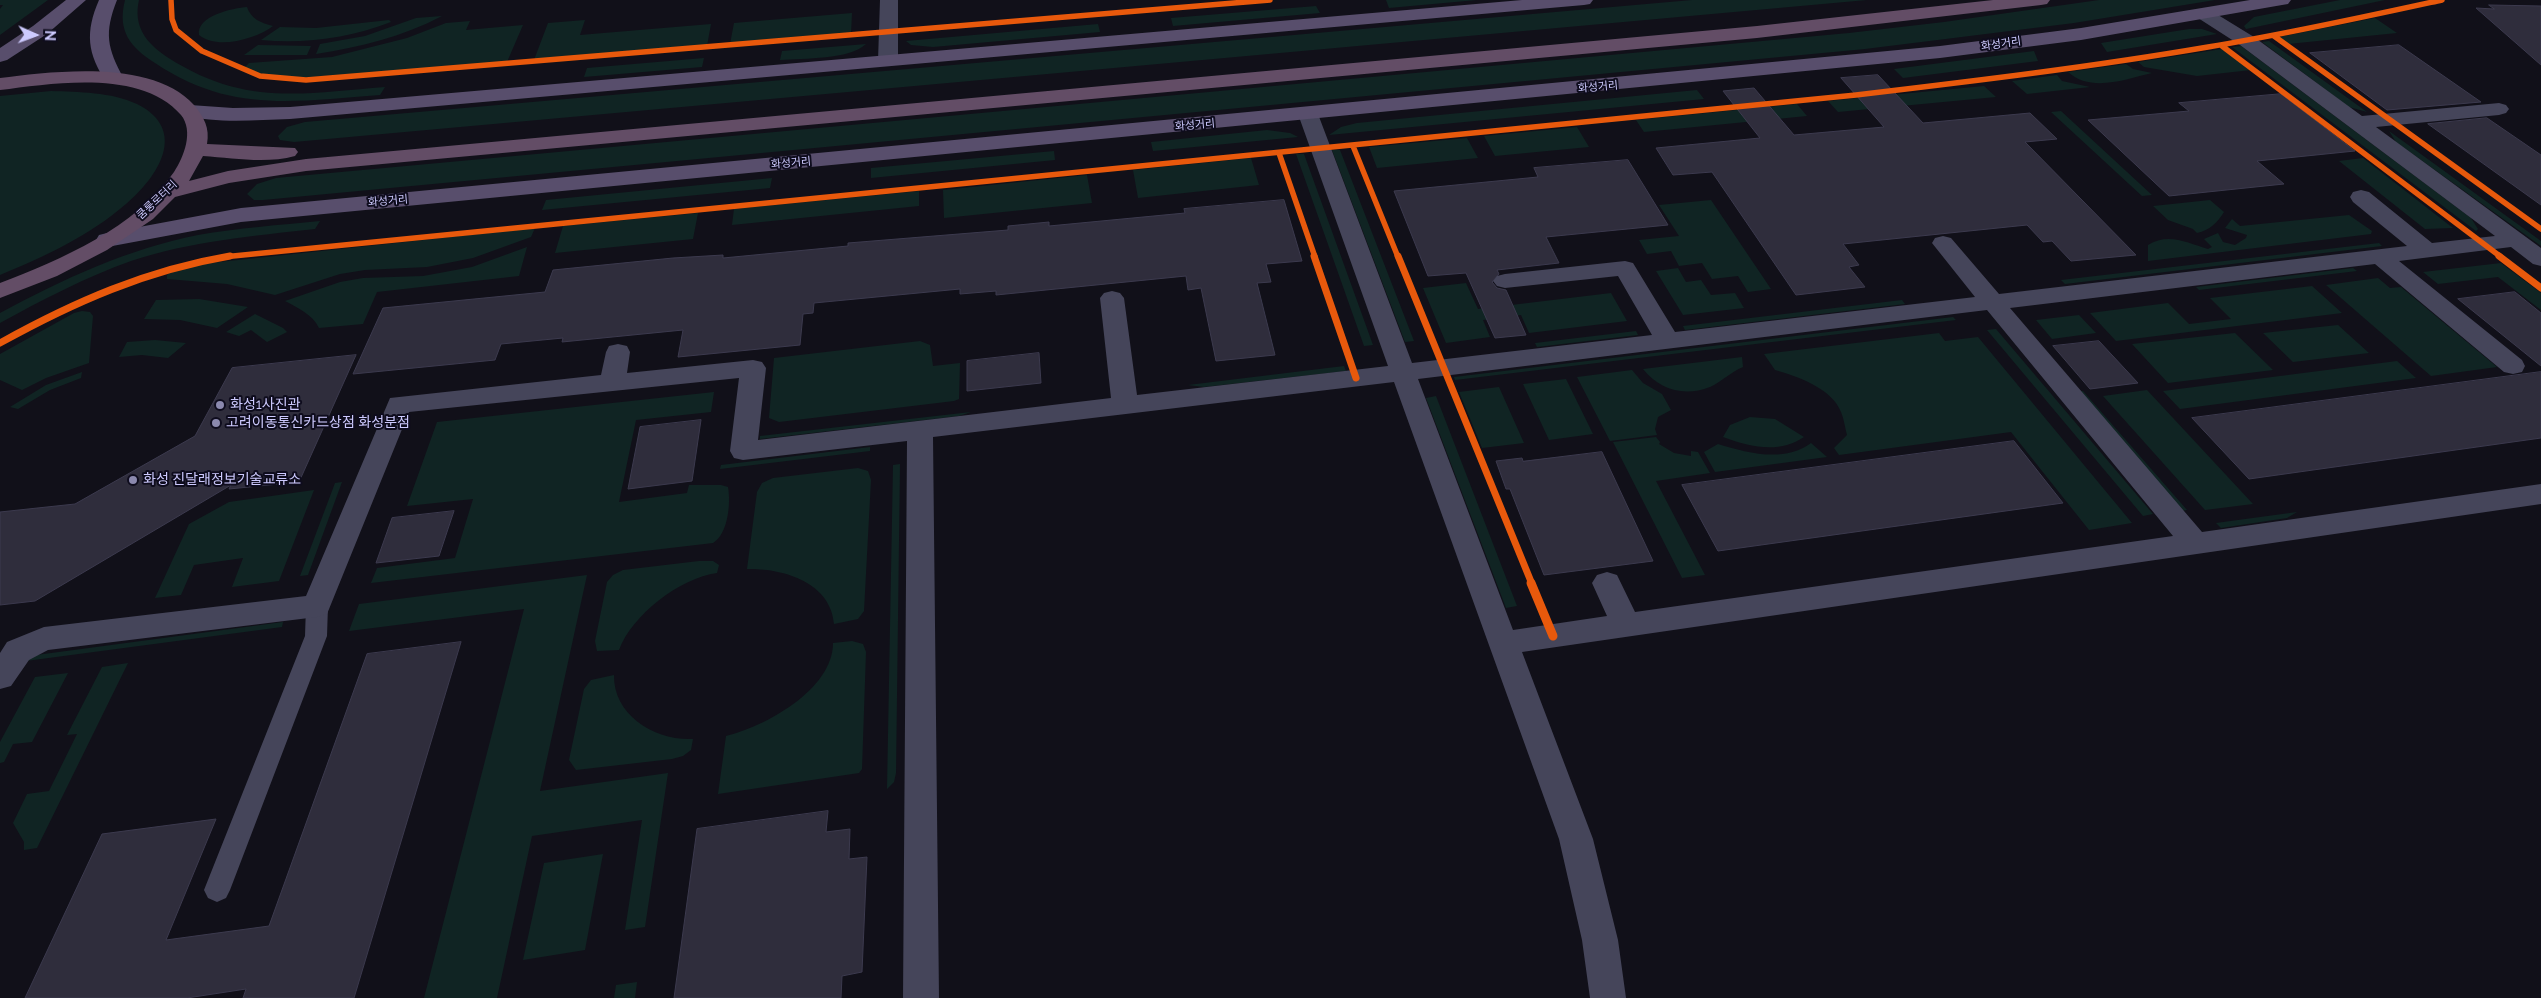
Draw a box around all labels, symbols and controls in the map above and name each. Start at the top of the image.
north arrow [10,10,60,60]
text: N [42,30,58,41]
street label: 화성거리 [1980,35,2022,53]
street label: 화성거리 [1577,79,1619,95]
street label: 화성거리 [1174,117,1216,133]
street label: 화성거리 [770,155,812,171]
street label: 쿰룽로터리 [134,178,180,222]
street label: 화성거리 [367,193,409,209]
place label: 화성1사진관 [230,397,300,413]
marker: 화성1사진관 [214,399,226,411]
place label: 고려이동통신카드상점 화성분점 [226,415,410,431]
marker: 고려이동통신카드상점 화성분점 [210,417,222,429]
place label: 화성 진달래정보기술교류소 [143,472,301,488]
marker: 화성 진달래정보기술교류소 [127,474,139,486]

